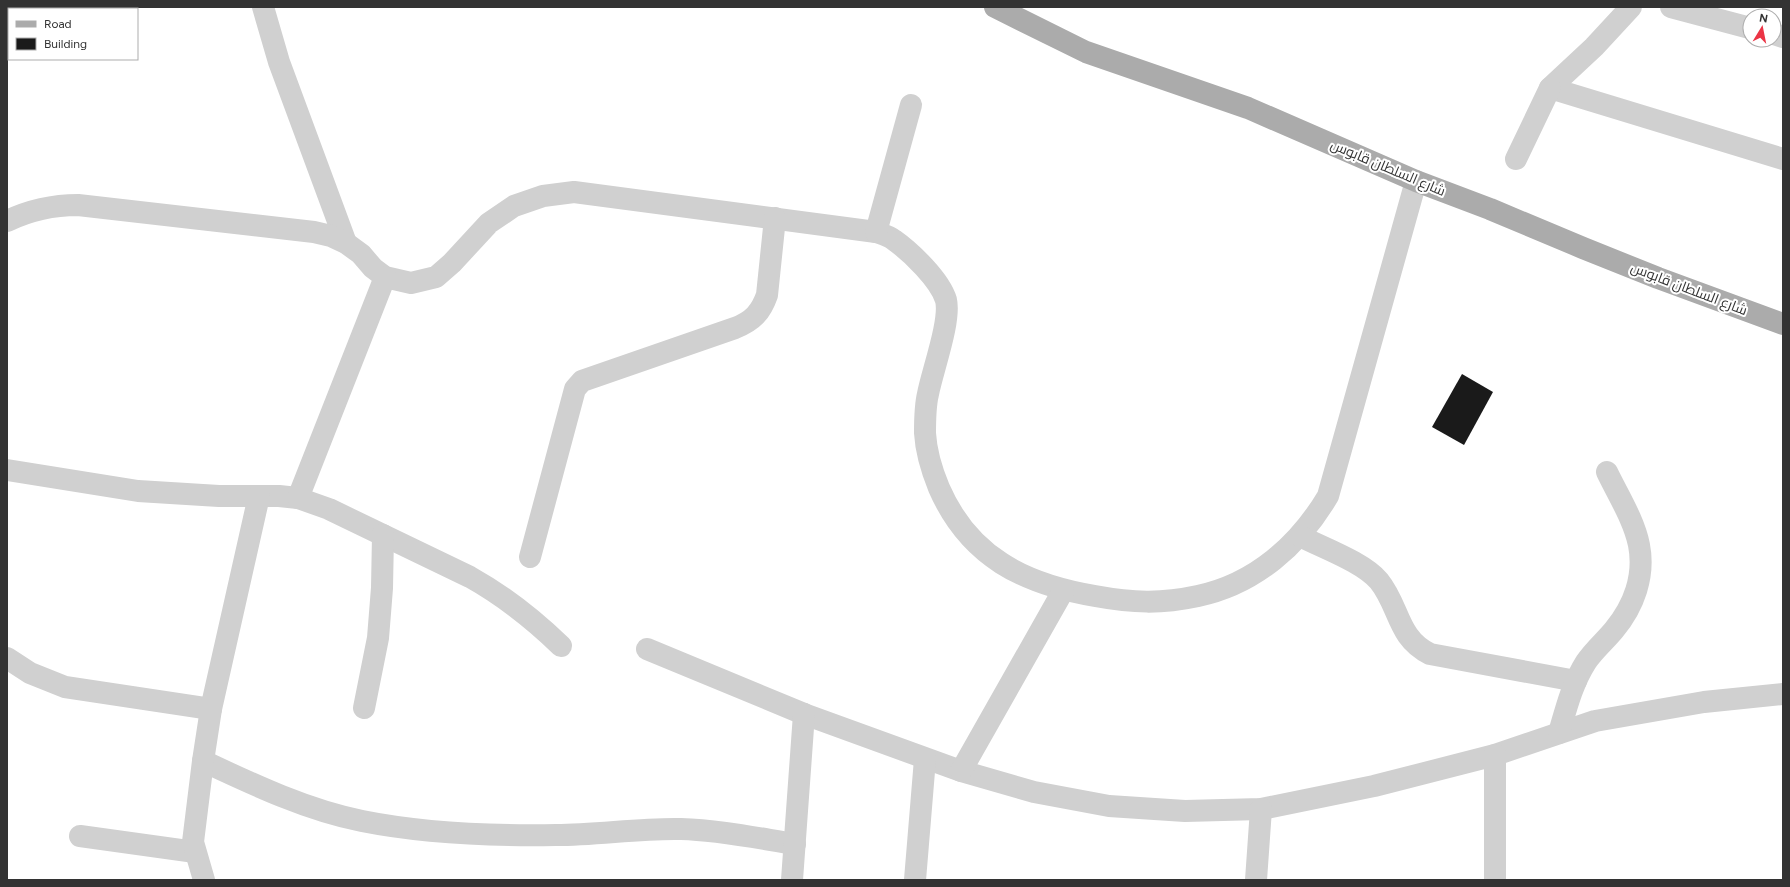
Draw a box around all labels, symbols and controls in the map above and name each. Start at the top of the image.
legend [8,8,138,60]
north arrow [1742,8,1782,48]
text: N [1758,12,1769,26]
text: Road [44,17,72,31]
text: Building [44,37,87,51]
street label: شارع السلطان قابوس [1328,136,1448,200]
street label: شارع السلطان قابوس [1628,259,1750,319]

